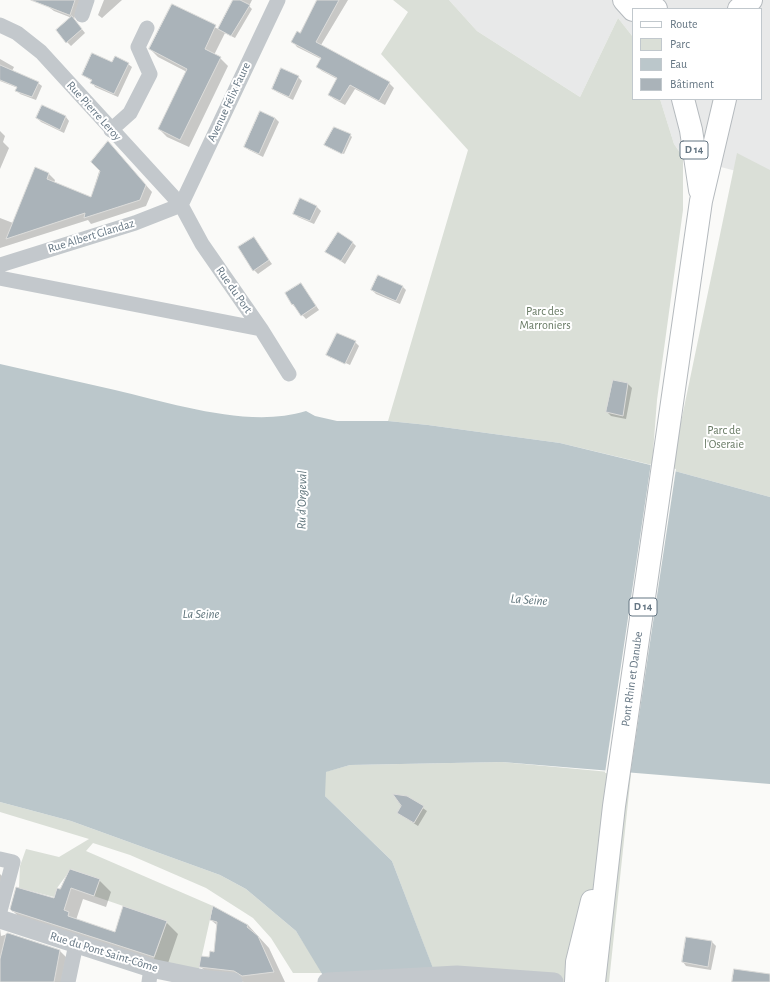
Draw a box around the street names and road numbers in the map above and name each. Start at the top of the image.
street label: Avenue Félix Faure [204,60,254,144]
street label: Rue Pierre Leroy [64,78,124,144]
road number: D 14 [680,141,708,159]
street label: Rue Albert Glandaz [46,216,136,256]
street label: Rue du Port [213,264,255,316]
road number: D 14 [629,598,657,616]
street label: Pont Rhin et Danube [618,631,646,727]
street label: Rue du Pont Saint-Côme [48,929,160,975]

